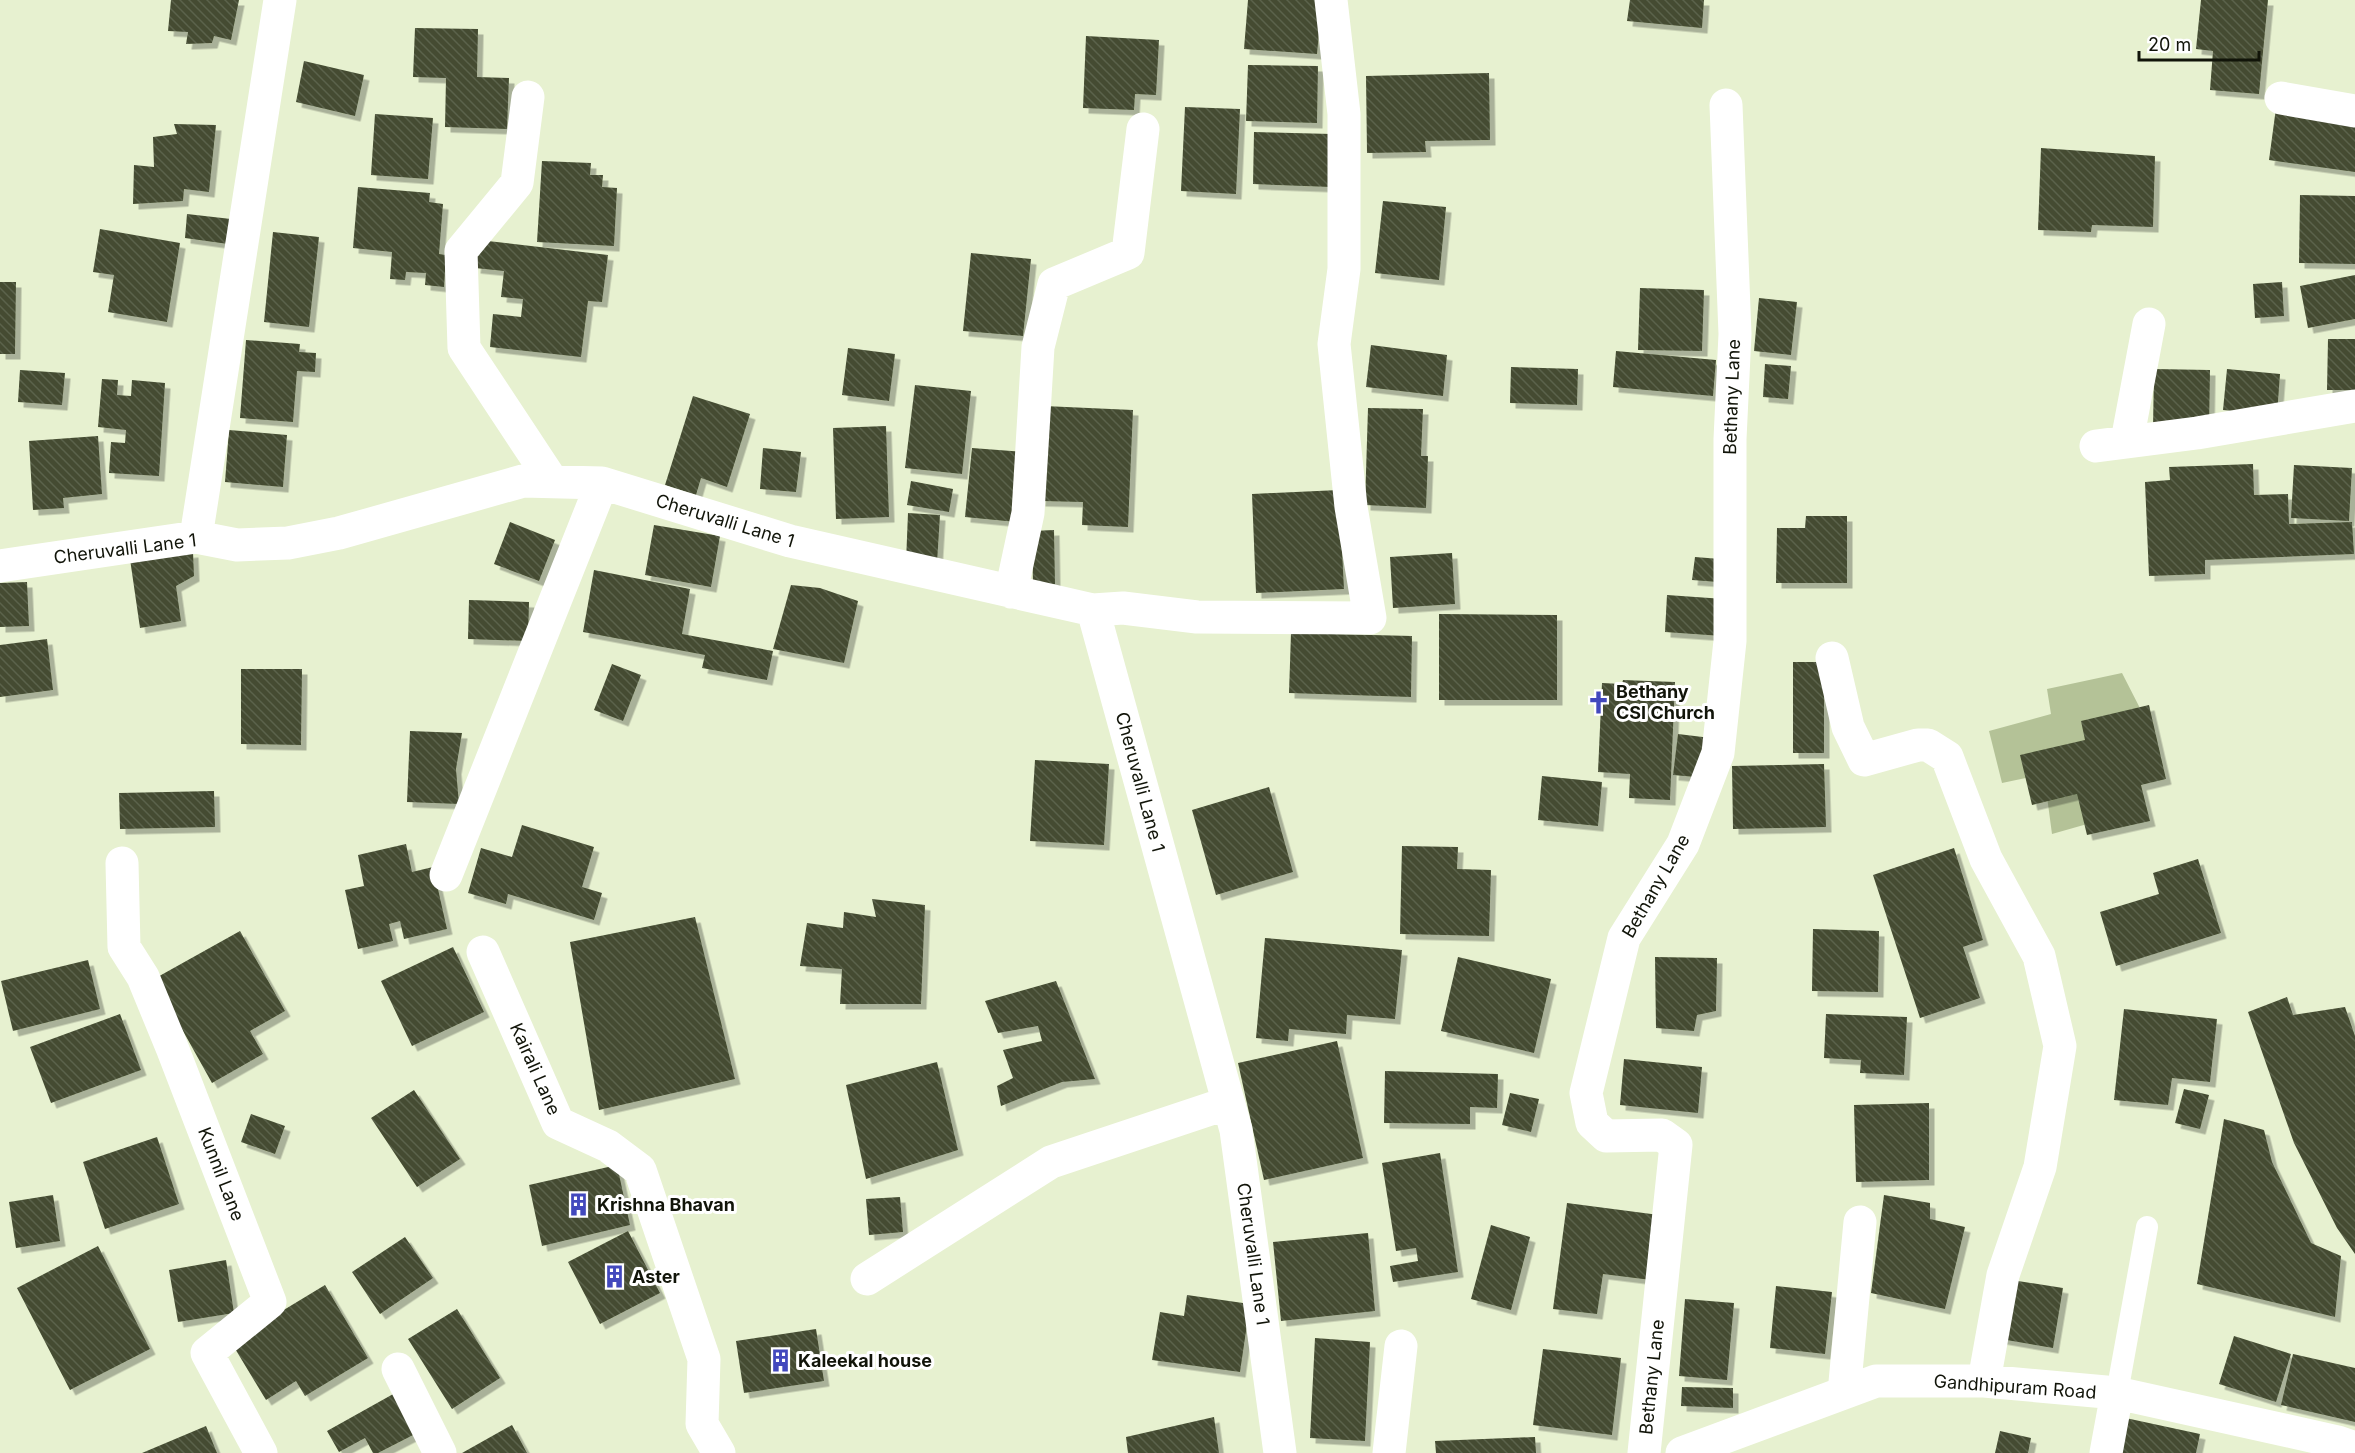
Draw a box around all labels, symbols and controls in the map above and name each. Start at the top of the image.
scale bar [2139,24,2259,62]
text: 20 m [2148,34,2191,55]
street label: Bethany Lane [1719,339,1744,455]
street label: Cheruvalli Lane 1 [653,489,797,552]
street label: Cheruvalli Lane 1 [52,529,198,568]
place label: Bethany CSI Church [1616,681,1715,723]
church icon: Bethany CSI Church [1585,689,1611,715]
street label: Cheruvalli Lane 1 [1112,710,1169,854]
street label: Bethany Lane [1618,830,1694,941]
street label: Kairali Lane [506,1019,565,1118]
street label: Kunnil Lane [194,1124,249,1224]
street label: Cheruvalli Lane 1 [1233,1181,1274,1327]
building icon: Krishna Bhavan [566,1192,592,1218]
place label: Krishna Bhavan [597,1194,735,1215]
building icon: Aster [601,1264,627,1290]
place label: Aster [632,1266,680,1287]
street label: Bethany Lane [1635,1318,1668,1436]
building icon: Kaleekal house [767,1348,793,1374]
place label: Kaleekal house [798,1350,932,1371]
street label: Gandhipuram Road [1933,1370,2097,1403]

